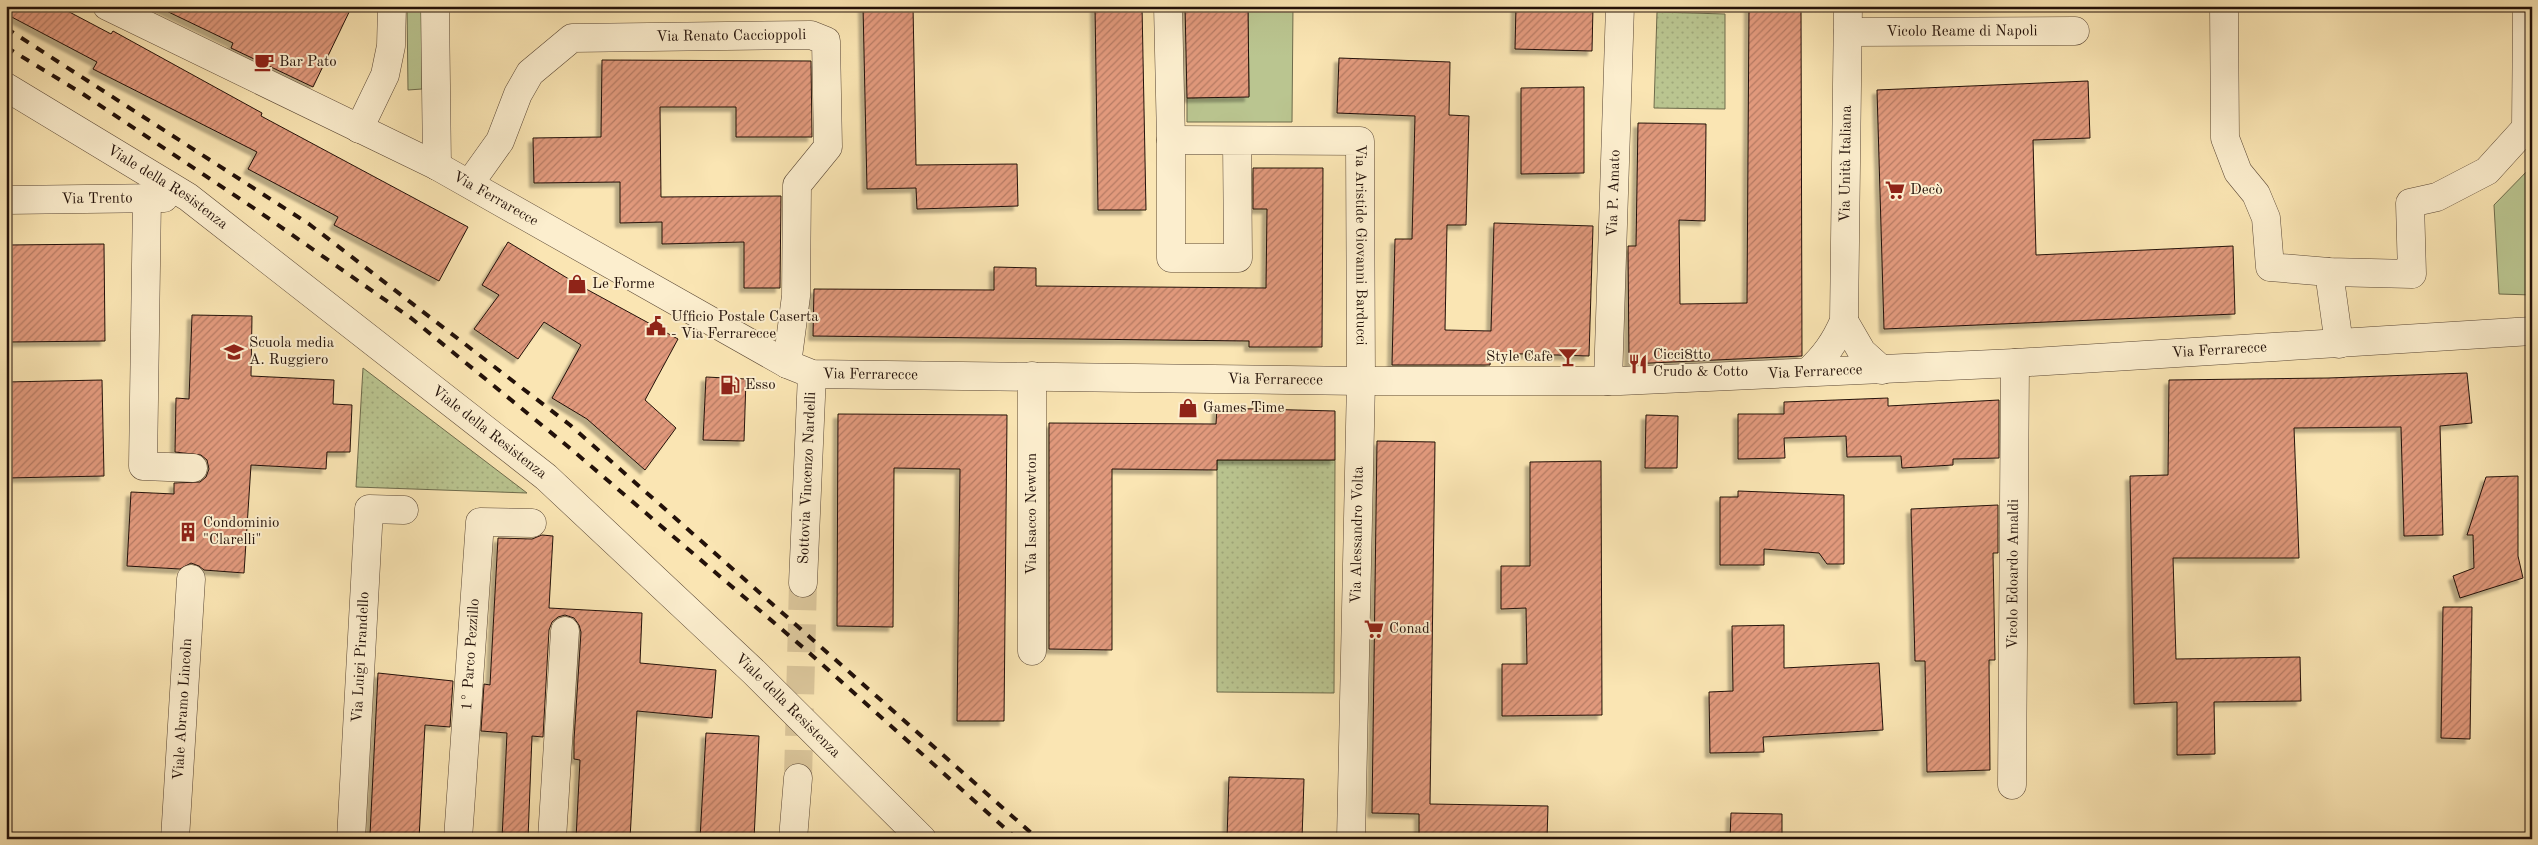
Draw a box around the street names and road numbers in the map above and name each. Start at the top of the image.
street label: Vicolo Reame di Napoli [1886,24,2038,39]
street label: Via Renato Caccioppoli [656,28,806,44]
street label: Via Unità Italiana [1838,105,1854,223]
street label: Viale della Resistenza [104,142,231,233]
street label: Via Aristide Giovanni Barducci [1353,144,1368,346]
street label: Via P. Amato [1605,149,1623,237]
street label: Via Ferrarecce [450,169,541,229]
street label: Via Trento [61,191,133,207]
street label: Via Ferrarecce [2171,340,2268,361]
street label: Via Ferrarecce [1767,362,1863,382]
street label: Via Ferrarecce [822,367,918,383]
street label: Via Ferrarecce [1227,372,1323,388]
street label: Viale della Resistenza [429,383,550,482]
street label: Sottovia Vincenzo Nardelli [796,391,819,565]
street label: Via Isacco Newton [1025,453,1040,575]
street label: Via Alessandro Volta [1349,466,1367,604]
street label: Vicolo Edoardo Amaldi [2005,499,2022,649]
street label: Via Luigi Pirandello [350,591,372,723]
street label: 1° Parco Pezzillo [459,598,482,711]
street label: Viale Abramo Lincoln [171,638,195,781]
street label: Viale della Resistenza [732,651,844,761]

